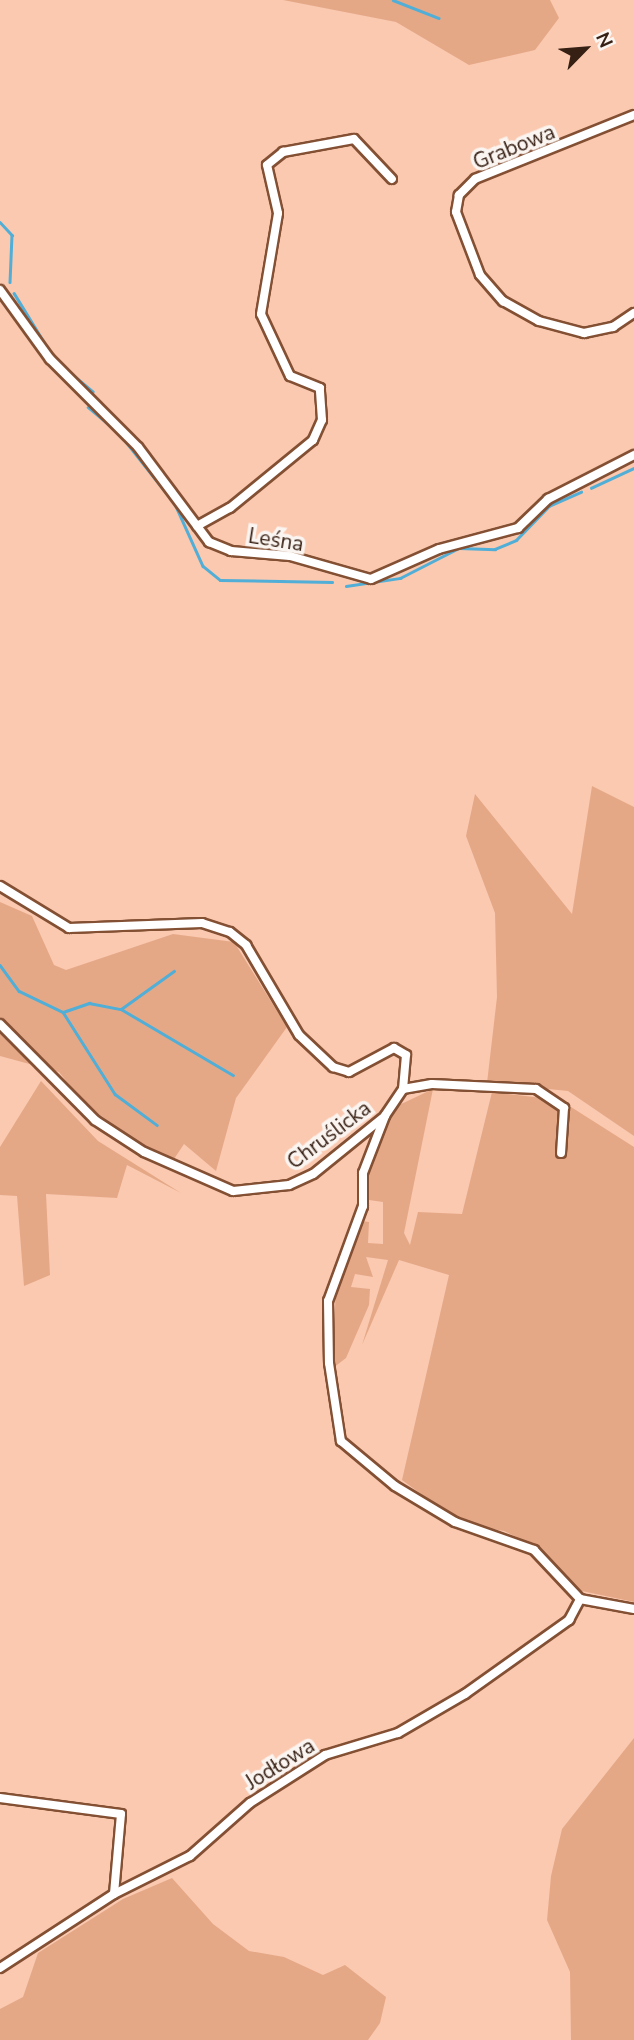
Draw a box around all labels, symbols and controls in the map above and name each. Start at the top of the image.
north arrow [550,14,620,84]
text: N [589,28,619,52]
street label: Grabowa [469,119,559,175]
street label: Leśna [247,523,305,557]
street label: Chruślicka [282,1096,376,1174]
street label: Jodłowa [241,1733,319,1795]

